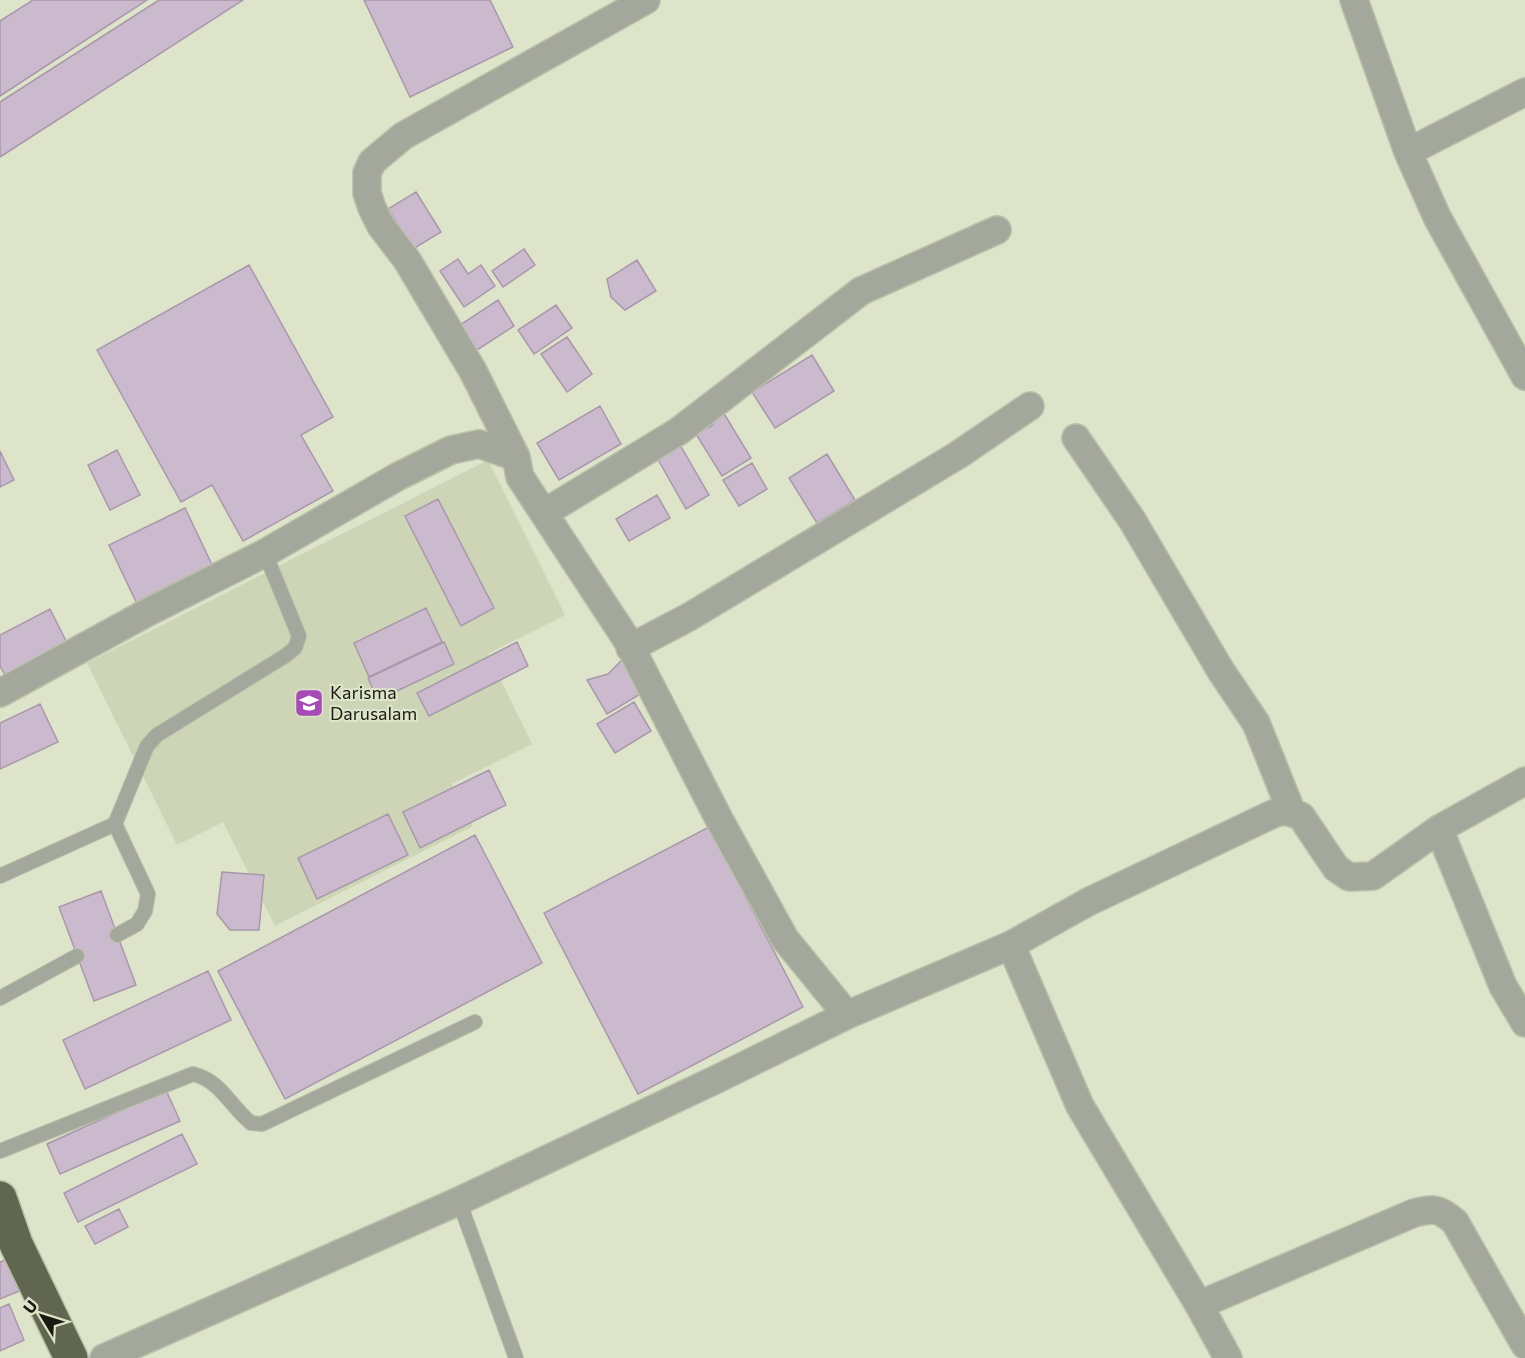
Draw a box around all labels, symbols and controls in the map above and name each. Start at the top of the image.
place label: Karisma Darusalam [330,681,417,724]
school or university icon: Karisma Darusalam [293,687,325,719]
north arrow [12,1286,72,1346]
text: U [19,1296,41,1317]

